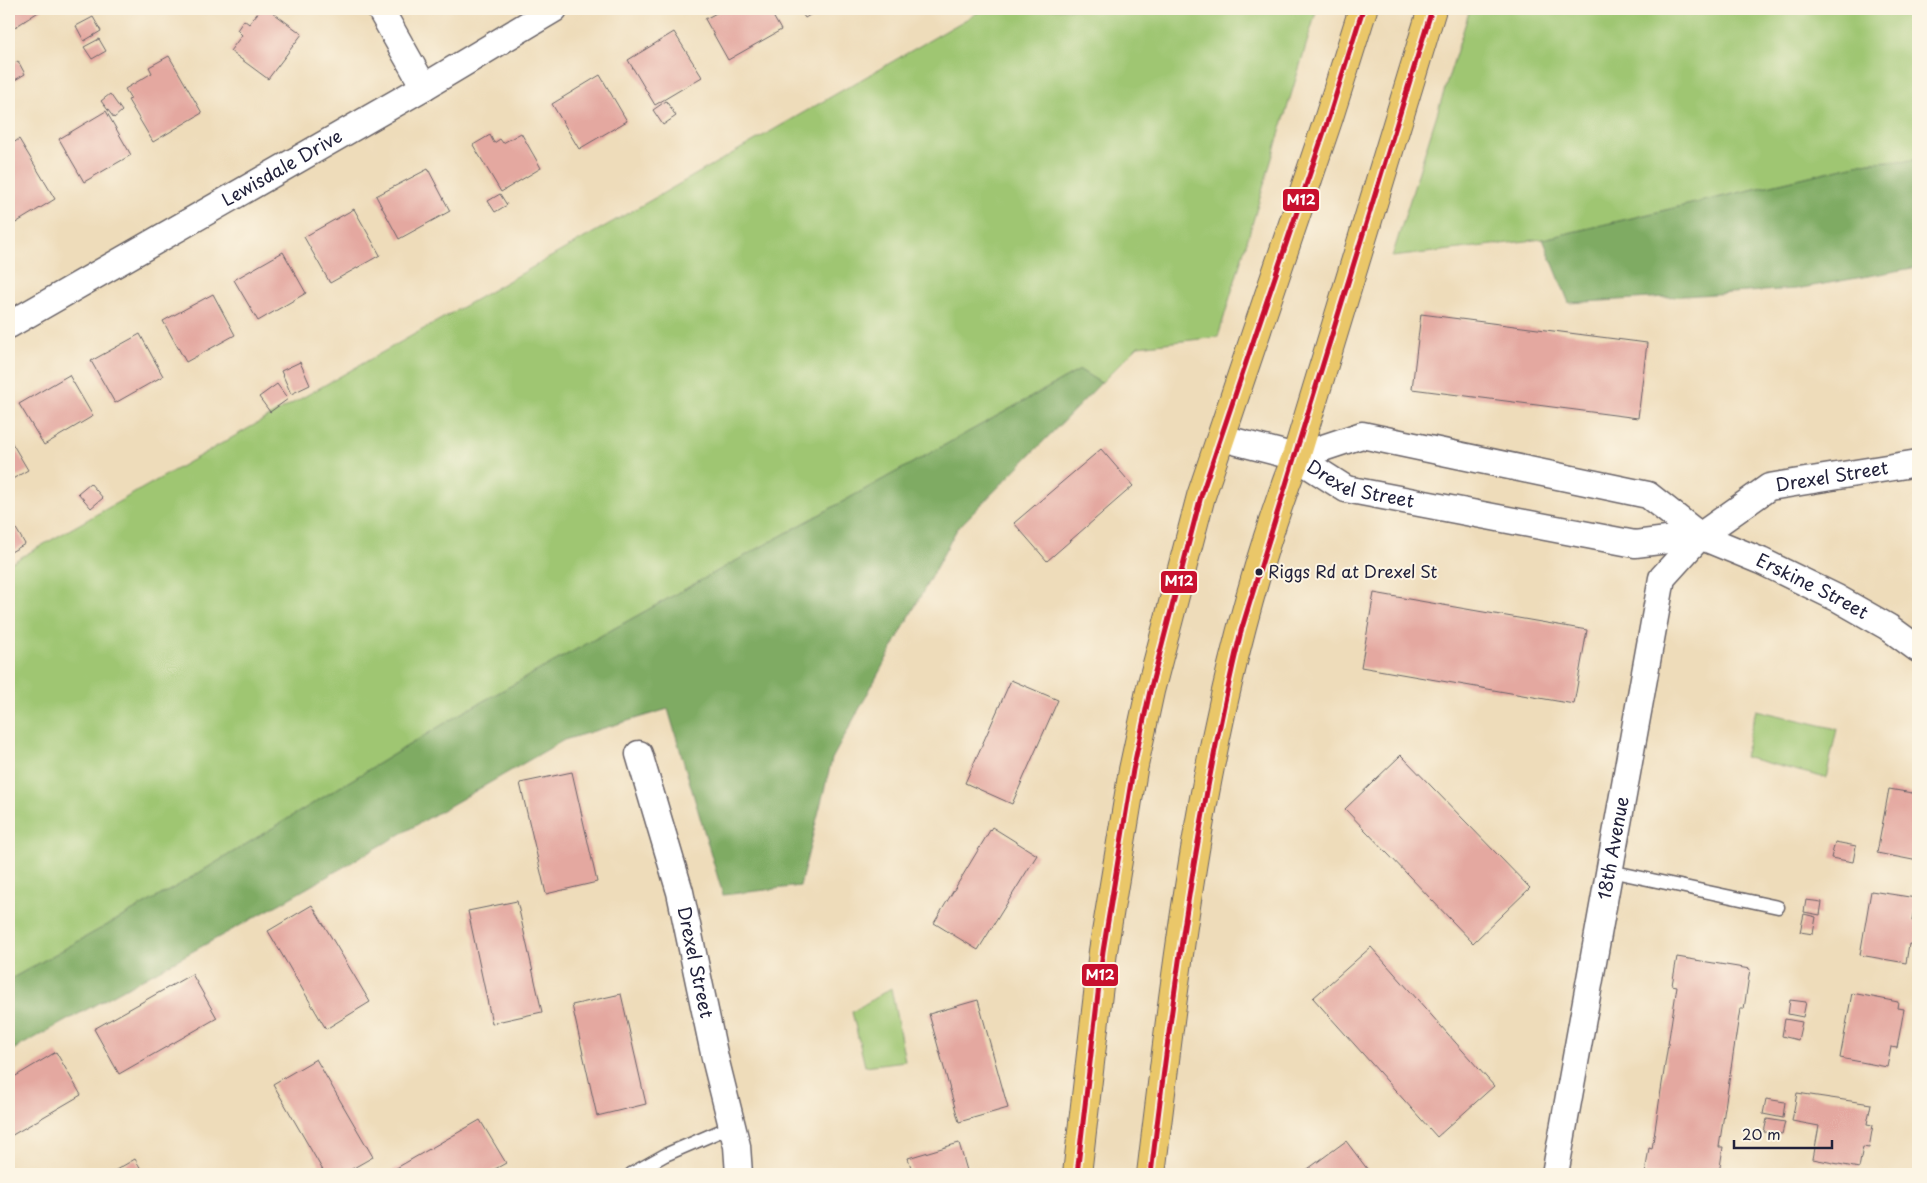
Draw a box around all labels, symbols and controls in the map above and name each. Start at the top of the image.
street label: Lewisdale Drive [216,122,347,212]
line badge: M12 [1282,188,1320,212]
text: M12 [1287,189,1316,210]
street label: Drexel Street [1302,452,1417,514]
street label: Drexel Street [1774,453,1890,498]
street label: Erskine Street [1752,546,1874,625]
place label: Riggs Rd at Drexel St [1268,558,1438,584]
marker: Riggs Rd at Drexel St [1254,567,1264,577]
line badge: M12 [1160,570,1198,594]
text: M12 [1165,570,1194,591]
street label: 18th Avenue [1589,794,1635,902]
street label: Drexel Street [671,904,721,1021]
line badge: M12 [1081,963,1119,987]
text: M12 [1086,964,1115,985]
scale bar [1734,1118,1832,1150]
text: 20 m [1742,1122,1781,1145]

